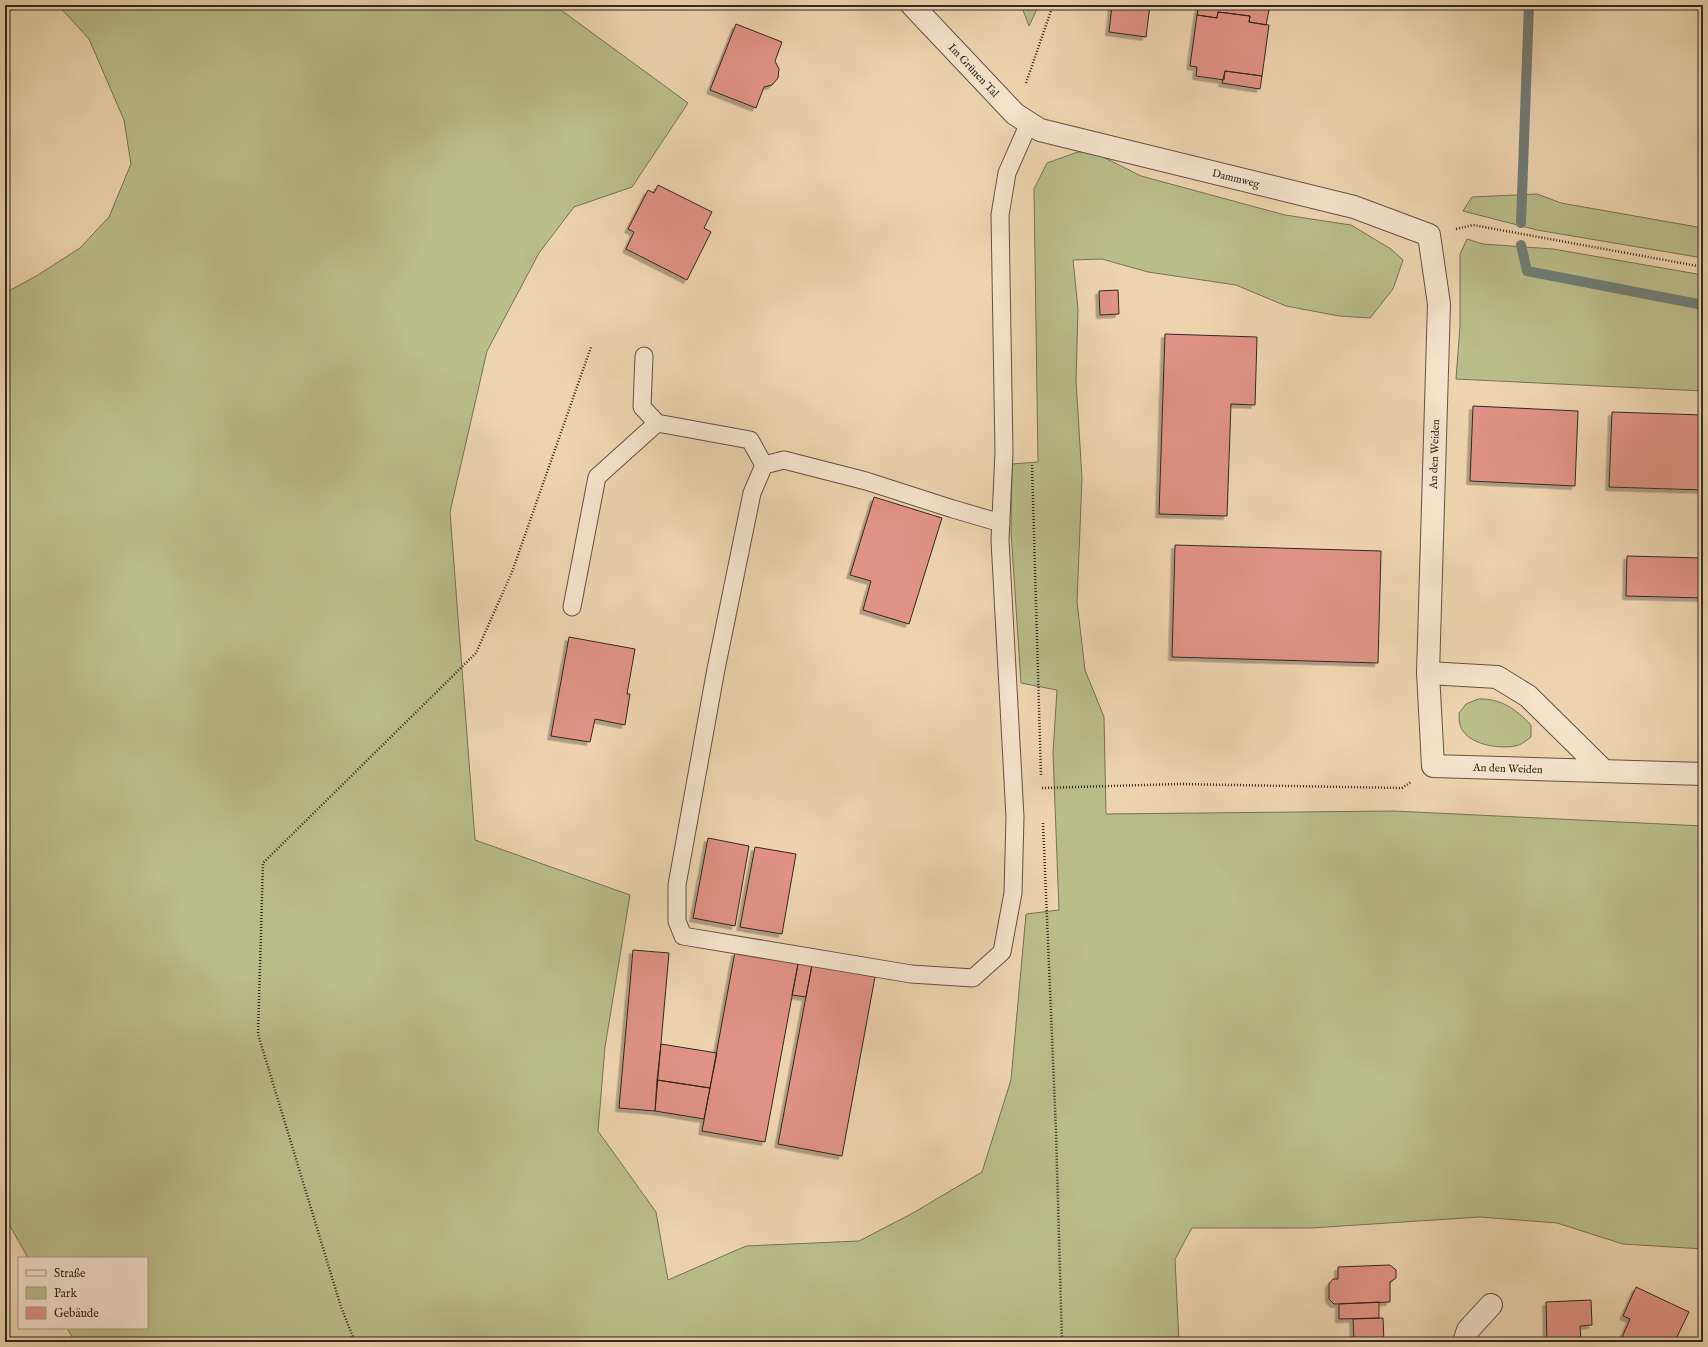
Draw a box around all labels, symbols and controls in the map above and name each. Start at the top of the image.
street label: Im Grünen Tal [945,41,1002,100]
street label: Dammweg [1210,166,1262,192]
street label: An den Weiden [1427,419,1443,490]
street label: An den Weiden [1472,761,1543,777]
legend [18,1257,148,1329]
text: Straße [54,1266,86,1281]
text: Park [54,1286,77,1301]
text: Gebäude [54,1306,99,1321]

